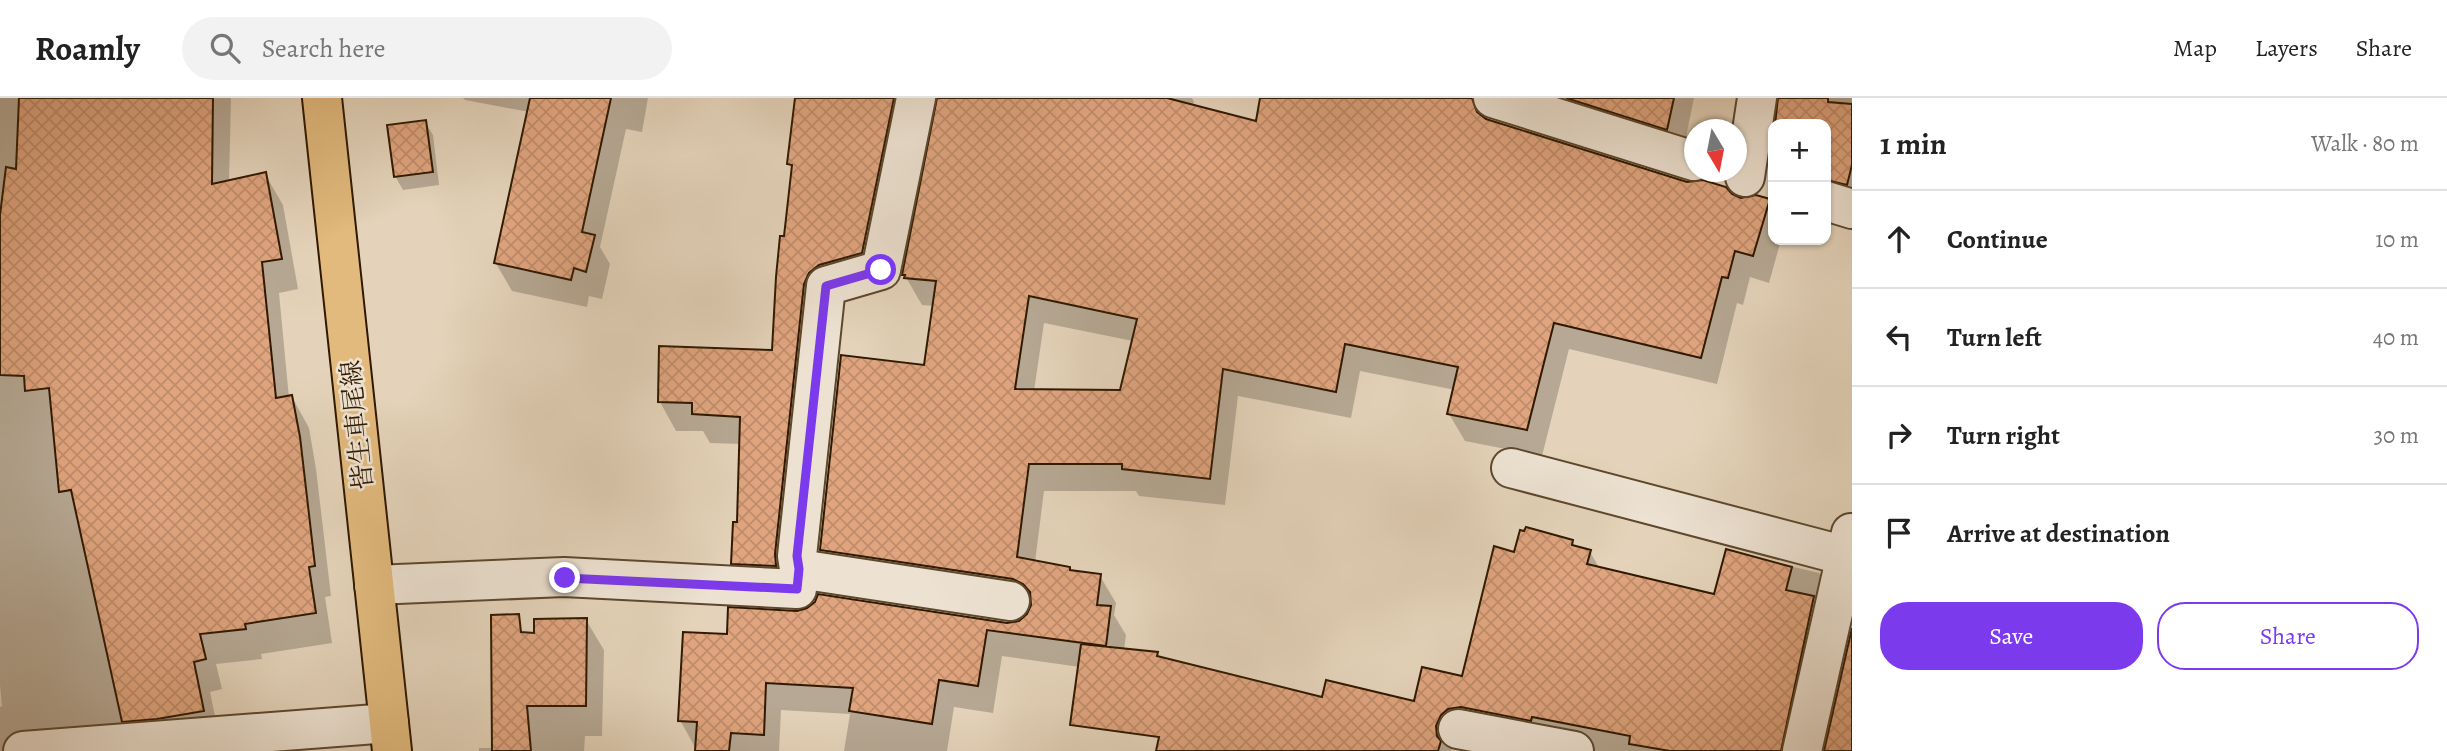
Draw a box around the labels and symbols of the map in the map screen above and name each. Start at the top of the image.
north arrow [1684,119,1747,182]
route start [865,254,896,285]
street label: 皆生車尾線 [333,359,381,491]
route end [549,562,580,593]

